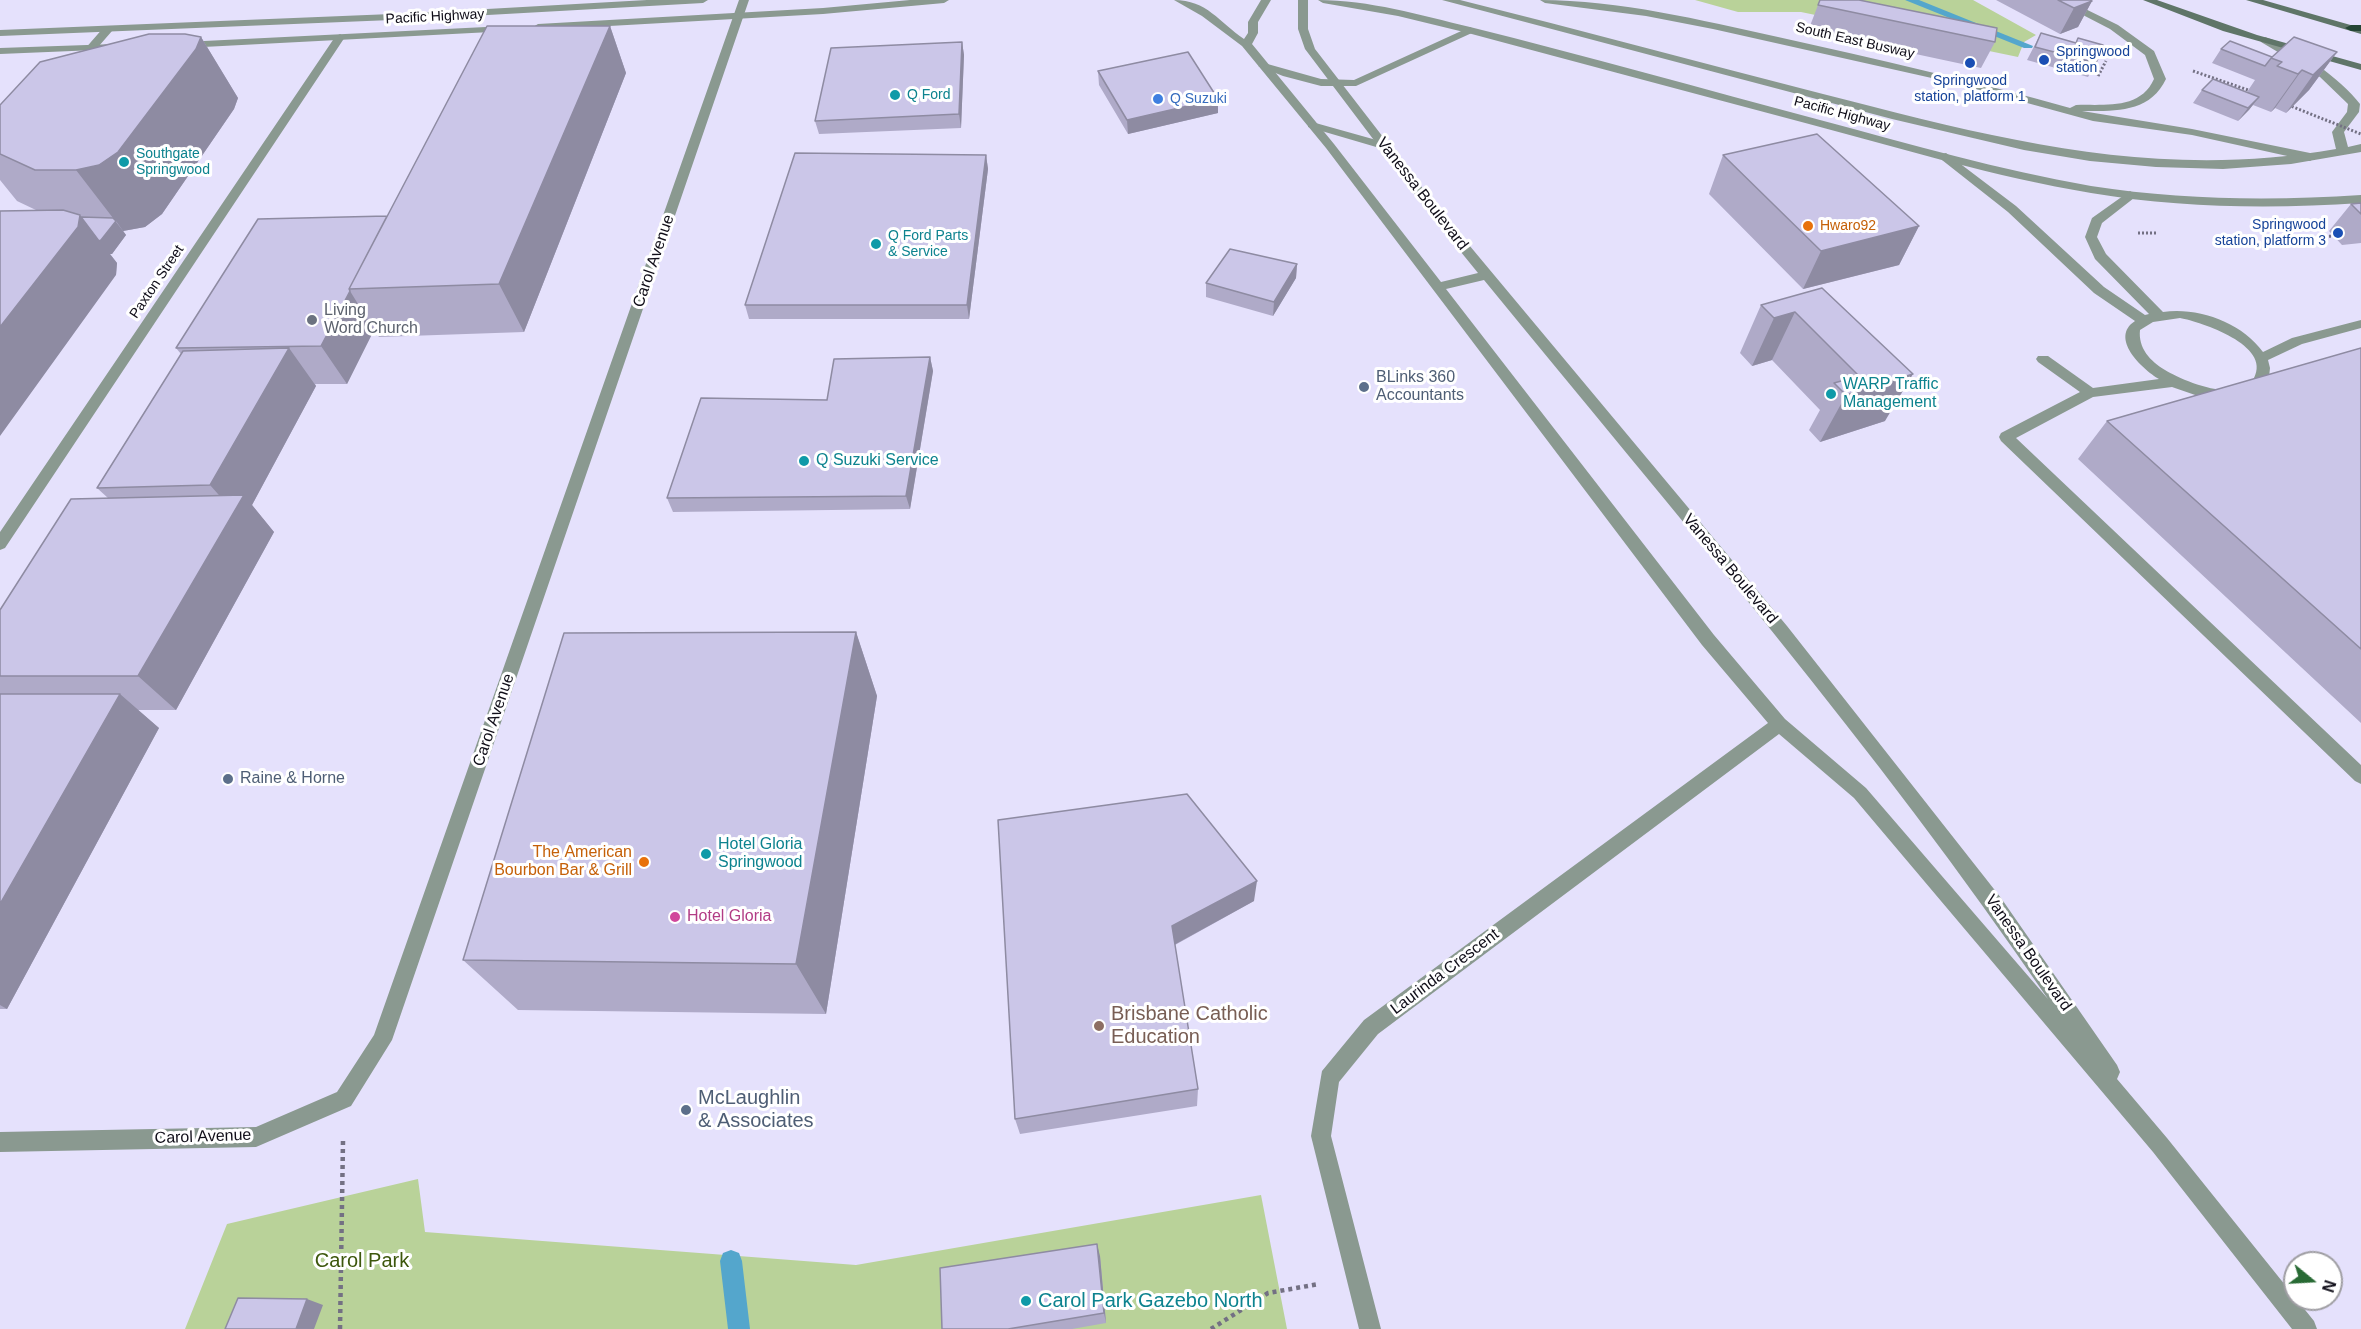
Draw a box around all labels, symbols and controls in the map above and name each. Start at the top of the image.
street label: Pacific Highway [385,6,485,28]
street label: South East Busway [1794,19,1916,63]
place label: Springwood station [2056,44,2130,76]
marker: Springwood station [2037,53,2051,67]
marker: Springwood station, platform 1 [1963,56,1977,70]
place label: Springwood station, platform 1 [1914,73,2026,106]
place label: Q Ford [907,87,951,103]
marker: Q Ford [888,88,902,102]
place label: Q Suzuki [1170,91,1227,107]
marker: Q Suzuki [1151,92,1165,106]
street label: Pacific Highway [1792,93,1892,135]
street label: Vanessa Boulevard [1372,134,1472,254]
place label: Southgate Springwood [136,146,210,178]
marker: Southgate Springwood [117,155,131,169]
street label: Carol Avenue [629,212,679,310]
place label: Springwood station, platform 3 [2215,217,2326,250]
place label: Hwaro92 [1820,218,1876,234]
marker: Hwaro92 [1801,219,1815,233]
marker: Springwood station, platform 3 [2331,226,2345,240]
place label: Q Ford Parts & Service [888,228,968,260]
marker: Q Ford Parts & Service [869,237,883,251]
street label: Paxton Street [126,242,188,322]
place label: Living Word Church [324,301,418,339]
marker: Living Word Church [305,313,319,327]
place label: BLinks 360 Accountants [1376,368,1464,406]
place label: WARP Traffic Management [1843,375,1938,413]
marker: BLinks 360 Accountants [1357,380,1371,394]
marker: WARP Traffic Management [1824,387,1838,401]
place label: Q Suzuki Service [816,451,939,471]
marker: Q Suzuki Service [797,454,811,468]
street label: Vanessa Boulevard [1678,510,1782,628]
street label: Carol Avenue [469,671,519,769]
place label: Raine & Horne [240,769,345,789]
marker: Raine & Horne [221,772,235,786]
place label: Hotel Gloria Springwood [718,835,802,873]
place label: The American Bourbon Bar & Grill [494,843,632,881]
marker: Hotel Gloria Springwood [699,847,713,861]
marker: The American Bourbon Bar & Grill [637,855,651,869]
street label: Vanessa Boulevard [1981,891,2075,1015]
place label: Hotel Gloria [687,907,771,927]
marker: Hotel Gloria [668,910,682,924]
street label: Laurinda Crescent [1387,925,1503,1019]
place label: Brisbane Catholic Education [1111,1002,1268,1049]
marker: Brisbane Catholic Education [1092,1019,1106,1033]
place label: McLaughlin & Associates [698,1086,814,1133]
marker: McLaughlin & Associates [679,1103,693,1117]
street label: Carol Avenue [154,1126,252,1148]
park label: Carol Park [315,1249,409,1273]
north arrow [2283,1251,2343,1311]
text: N [2319,1278,2339,1294]
place label: Carol Park Gazebo North [1038,1289,1263,1313]
marker: Carol Park Gazebo North [1019,1294,1033,1308]

